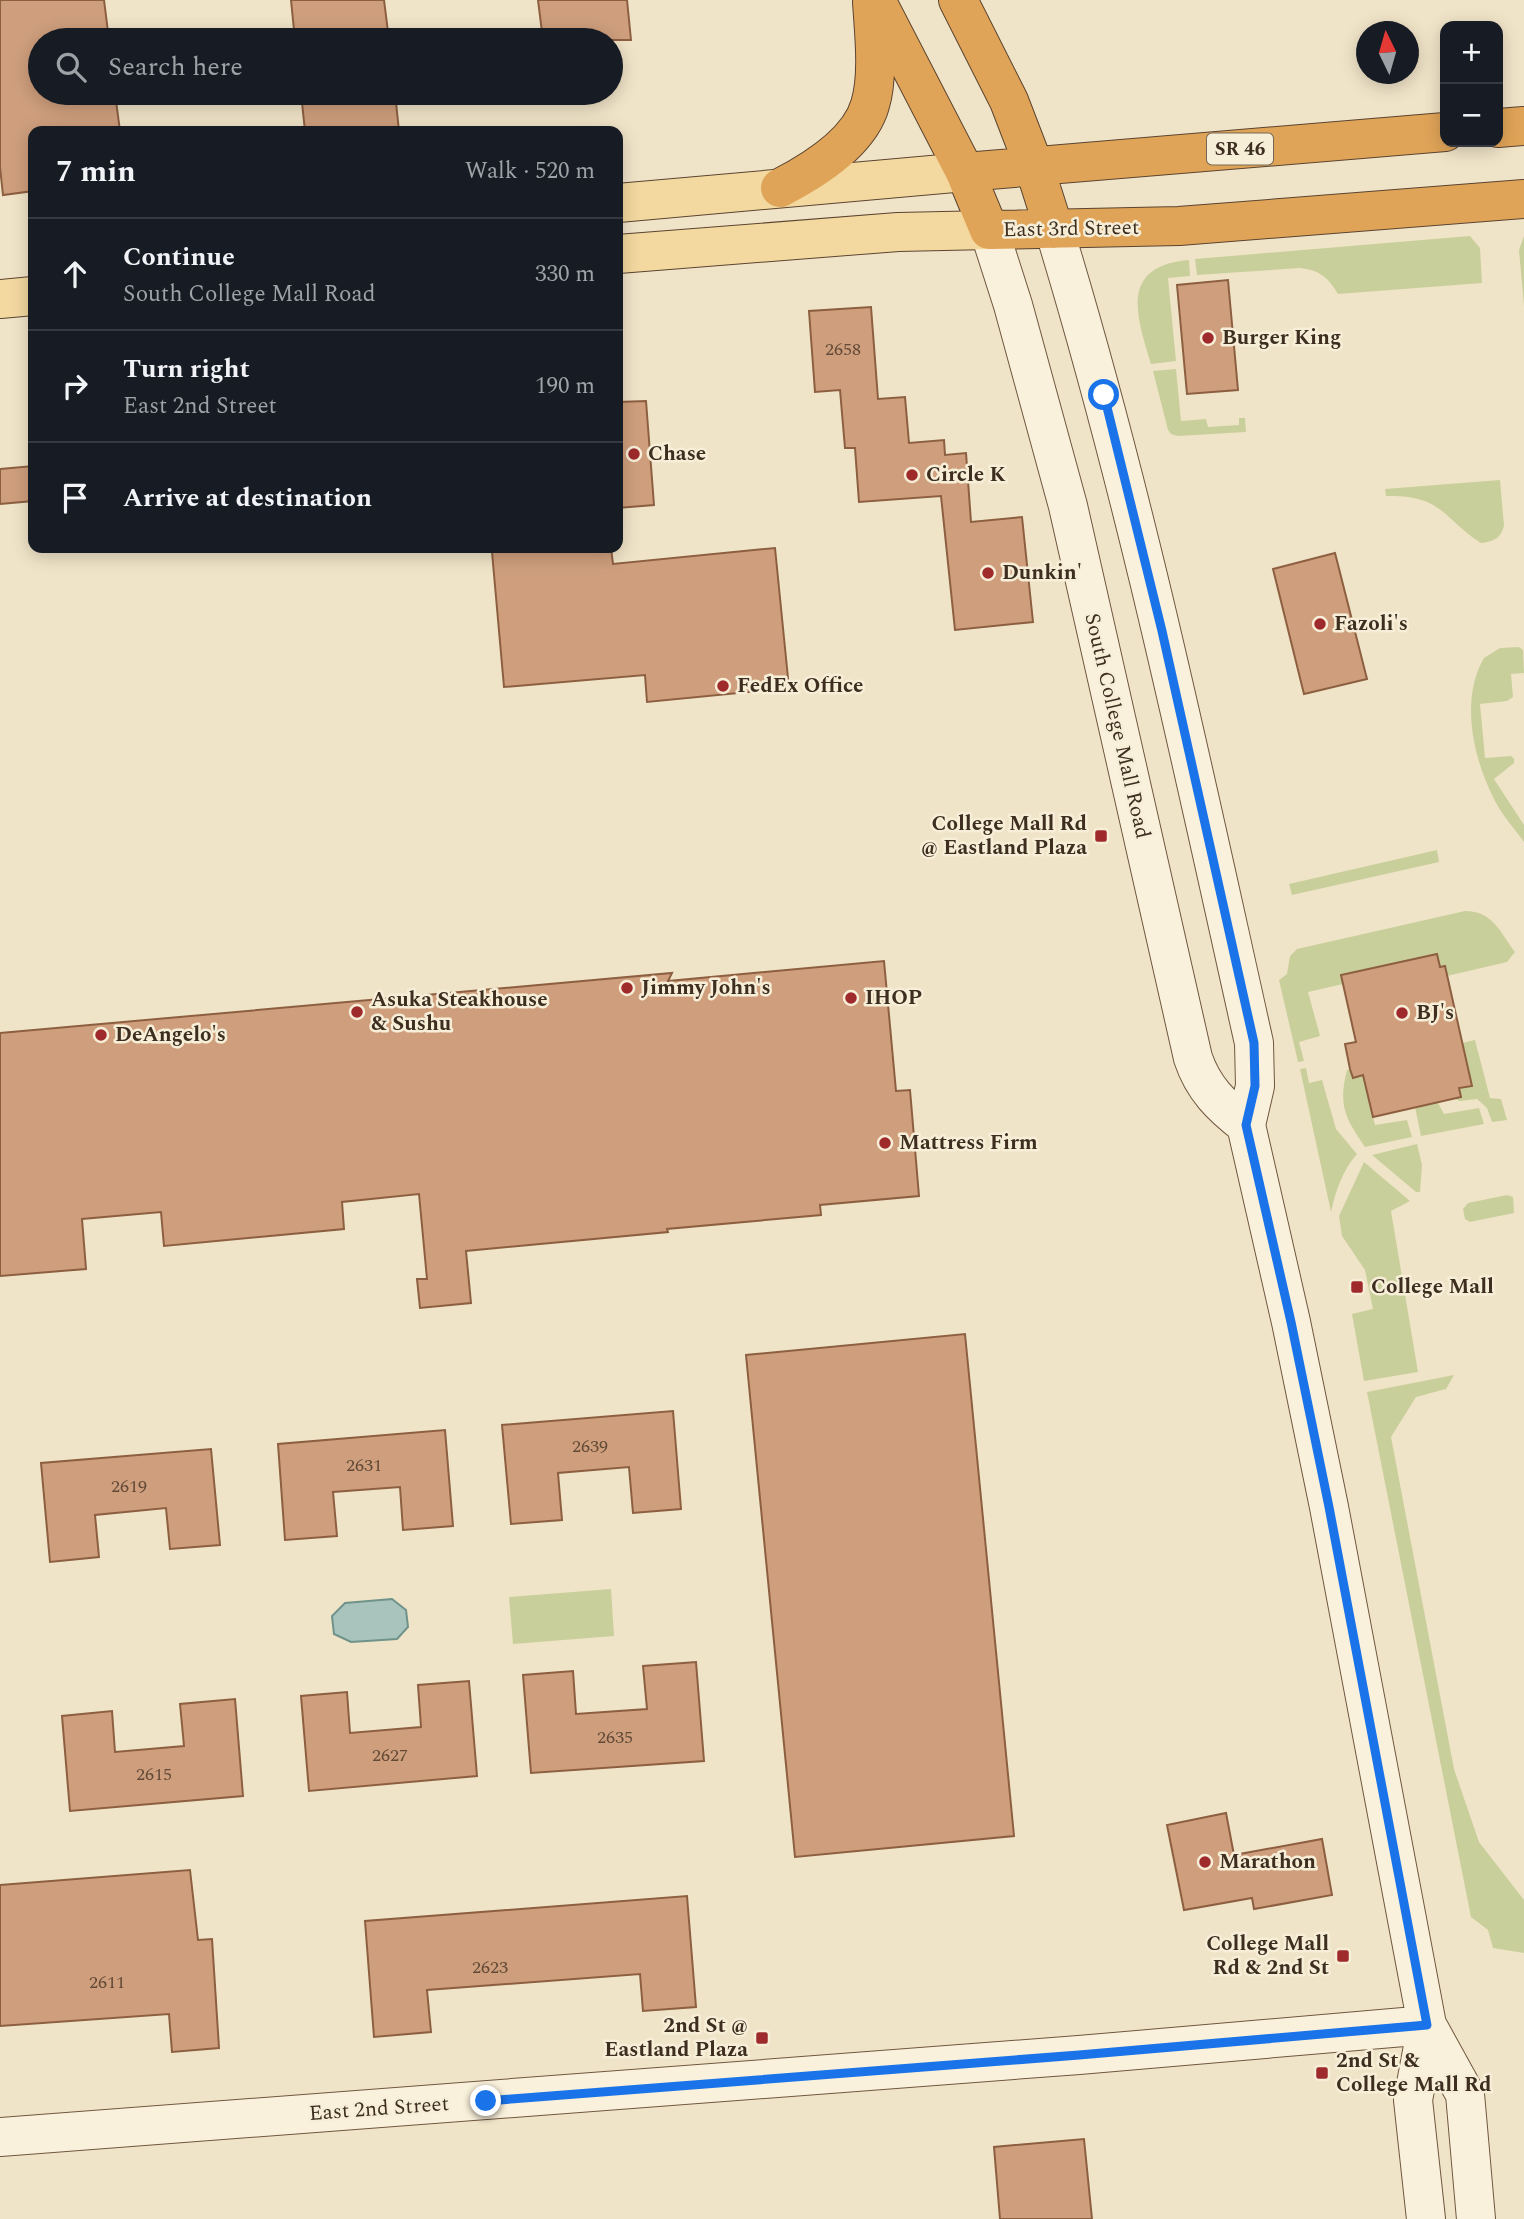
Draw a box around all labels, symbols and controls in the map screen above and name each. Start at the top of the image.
north arrow [1356,21,1419,84]
map controls [1440,21,1503,147]
button: + [1440,21,1503,84]
search box [28,28,623,105]
text: Search here [108,47,243,87]
icon: search [52,48,90,86]
button: − [1440,84,1503,147]
road number: SR 46 [1207,134,1273,164]
text: 7 min [56,149,136,195]
text: Walk · 520 m [465,154,595,189]
street label: East 3rd Street [1003,212,1139,246]
text: Continue [123,237,235,277]
icon: ahead [56,255,94,293]
text: 330 m [535,257,595,292]
text: South College Mall Road [123,277,376,312]
place label: Burger King [1222,322,1341,354]
marker: Burger King [1200,330,1216,346]
house number: 2658 [825,336,861,363]
text: Turn right [123,349,250,389]
icon: right [56,367,94,405]
text: 190 m [535,369,595,404]
route start [1088,379,1119,410]
text: East 2nd Street [123,389,277,424]
place label: Chase [648,438,706,470]
marker: Chase [626,446,642,462]
place label: Circle K [926,459,1006,491]
marker: Circle K [904,467,920,483]
text: Arrive at destination [123,478,372,518]
icon: arrive [56,479,94,517]
place label: Dunkin' [1002,557,1082,589]
marker: Dunkin' [980,565,996,581]
place label: Fazoli's [1334,608,1408,640]
street label: South College Mall Road [1075,610,1159,842]
marker: Fazoli's [1312,616,1328,632]
place label: FedEx Office [737,670,864,702]
marker: FedEx Office [715,678,731,694]
place label: College Mall Rd @ Eastland Plaza [921,808,1087,864]
marker: College Mall Rd @ Eastland Plaza [1093,828,1109,844]
place label: Jimmy John's [641,972,771,1004]
marker: Jimmy John's [619,980,635,996]
place label: IHOP [865,982,922,1014]
place label: Asuka Steakhouse & Sushu [371,984,548,1040]
marker: IHOP [843,990,859,1006]
place label: BJ's [1416,997,1454,1029]
marker: Asuka Steakhouse & Sushu [349,1004,365,1020]
marker: BJ's [1394,1005,1410,1021]
place label: DeAngelo's [115,1019,226,1051]
marker: DeAngelo's [93,1027,109,1043]
place label: Mattress Firm [899,1127,1038,1159]
marker: Mattress Firm [877,1135,893,1151]
place label: College Mall [1371,1271,1494,1303]
marker: College Mall [1349,1279,1365,1295]
house number: 2639 [572,1433,608,1460]
house number: 2631 [346,1452,382,1479]
house number: 2619 [111,1473,147,1500]
house number: 2635 [597,1724,633,1751]
house number: 2627 [372,1742,408,1769]
house number: 2615 [136,1761,172,1788]
place label: Marathon [1219,1846,1316,1878]
marker: Marathon [1197,1854,1213,1870]
place label: College Mall Rd & 2nd St [1206,1928,1329,1984]
marker: College Mall Rd & 2nd St [1335,1948,1351,1964]
house number: 2623 [472,1954,508,1981]
house number: 2611 [89,1969,125,1996]
place label: 2nd St @ Eastland Plaza [604,2010,748,2066]
marker: 2nd St @ Eastland Plaza [754,2030,770,2046]
place label: 2nd St & College Mall Rd [1336,2045,1491,2101]
marker: 2nd St & College Mall Rd [1314,2065,1330,2081]
route end [470,2085,501,2116]
street label: East 2nd Street [308,2088,450,2130]

